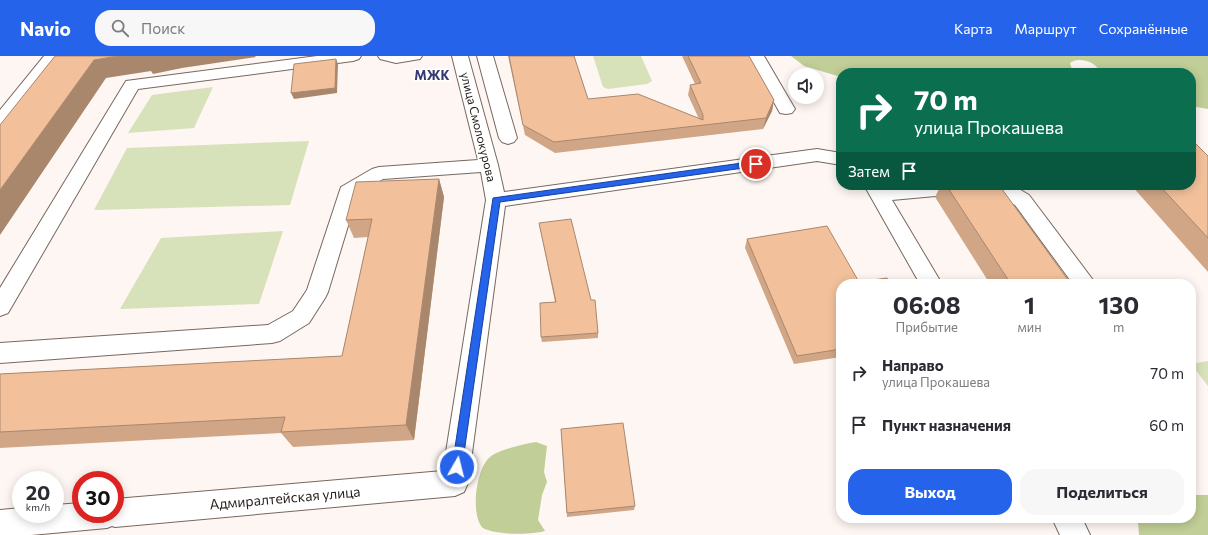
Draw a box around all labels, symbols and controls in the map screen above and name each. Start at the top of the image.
search box [95,10,375,46]
text: Navio [20,17,71,40]
icon: search [109,17,131,39]
text: Поиск [141,19,185,37]
text: Карта [954,20,992,37]
text: Маршрут [1014,20,1077,37]
text: Сохранённые [1099,20,1188,37]
district label: МЖК [414,67,450,83]
map controls [788,68,824,104]
button: sound [788,68,824,104]
street label: улица Смолокурова [459,71,499,183]
text: 70 m [914,82,978,116]
icon: right [848,84,900,136]
text: улица Прокашева [914,116,1064,138]
pin [739,147,773,181]
icon: arrive [745,153,767,175]
icon: arrive [898,160,920,182]
text: Затем [848,162,890,180]
text: 06:08 [893,290,961,319]
text: 1 [1024,290,1035,319]
text: 130 [1098,290,1139,319]
text: Прибытие [895,319,958,335]
text: мин [1017,319,1042,335]
text: m [1113,319,1124,335]
text: Направо [882,356,944,374]
icon: right [848,362,870,384]
text: 70 m [1150,364,1184,382]
text: улица Прокашева [882,374,990,390]
icon: arrive [848,414,870,436]
text: Пункт назначения [882,416,1011,434]
text: 60 m [1149,416,1184,434]
position arrow [436,446,478,488]
button: Выход [848,469,1012,515]
button: Поделиться [1020,469,1184,515]
speed limit sign: 30 [72,471,124,523]
text: 20 [26,480,50,504]
street label: Адмиралтейская улица [209,482,361,513]
text: km/h [26,501,50,513]

